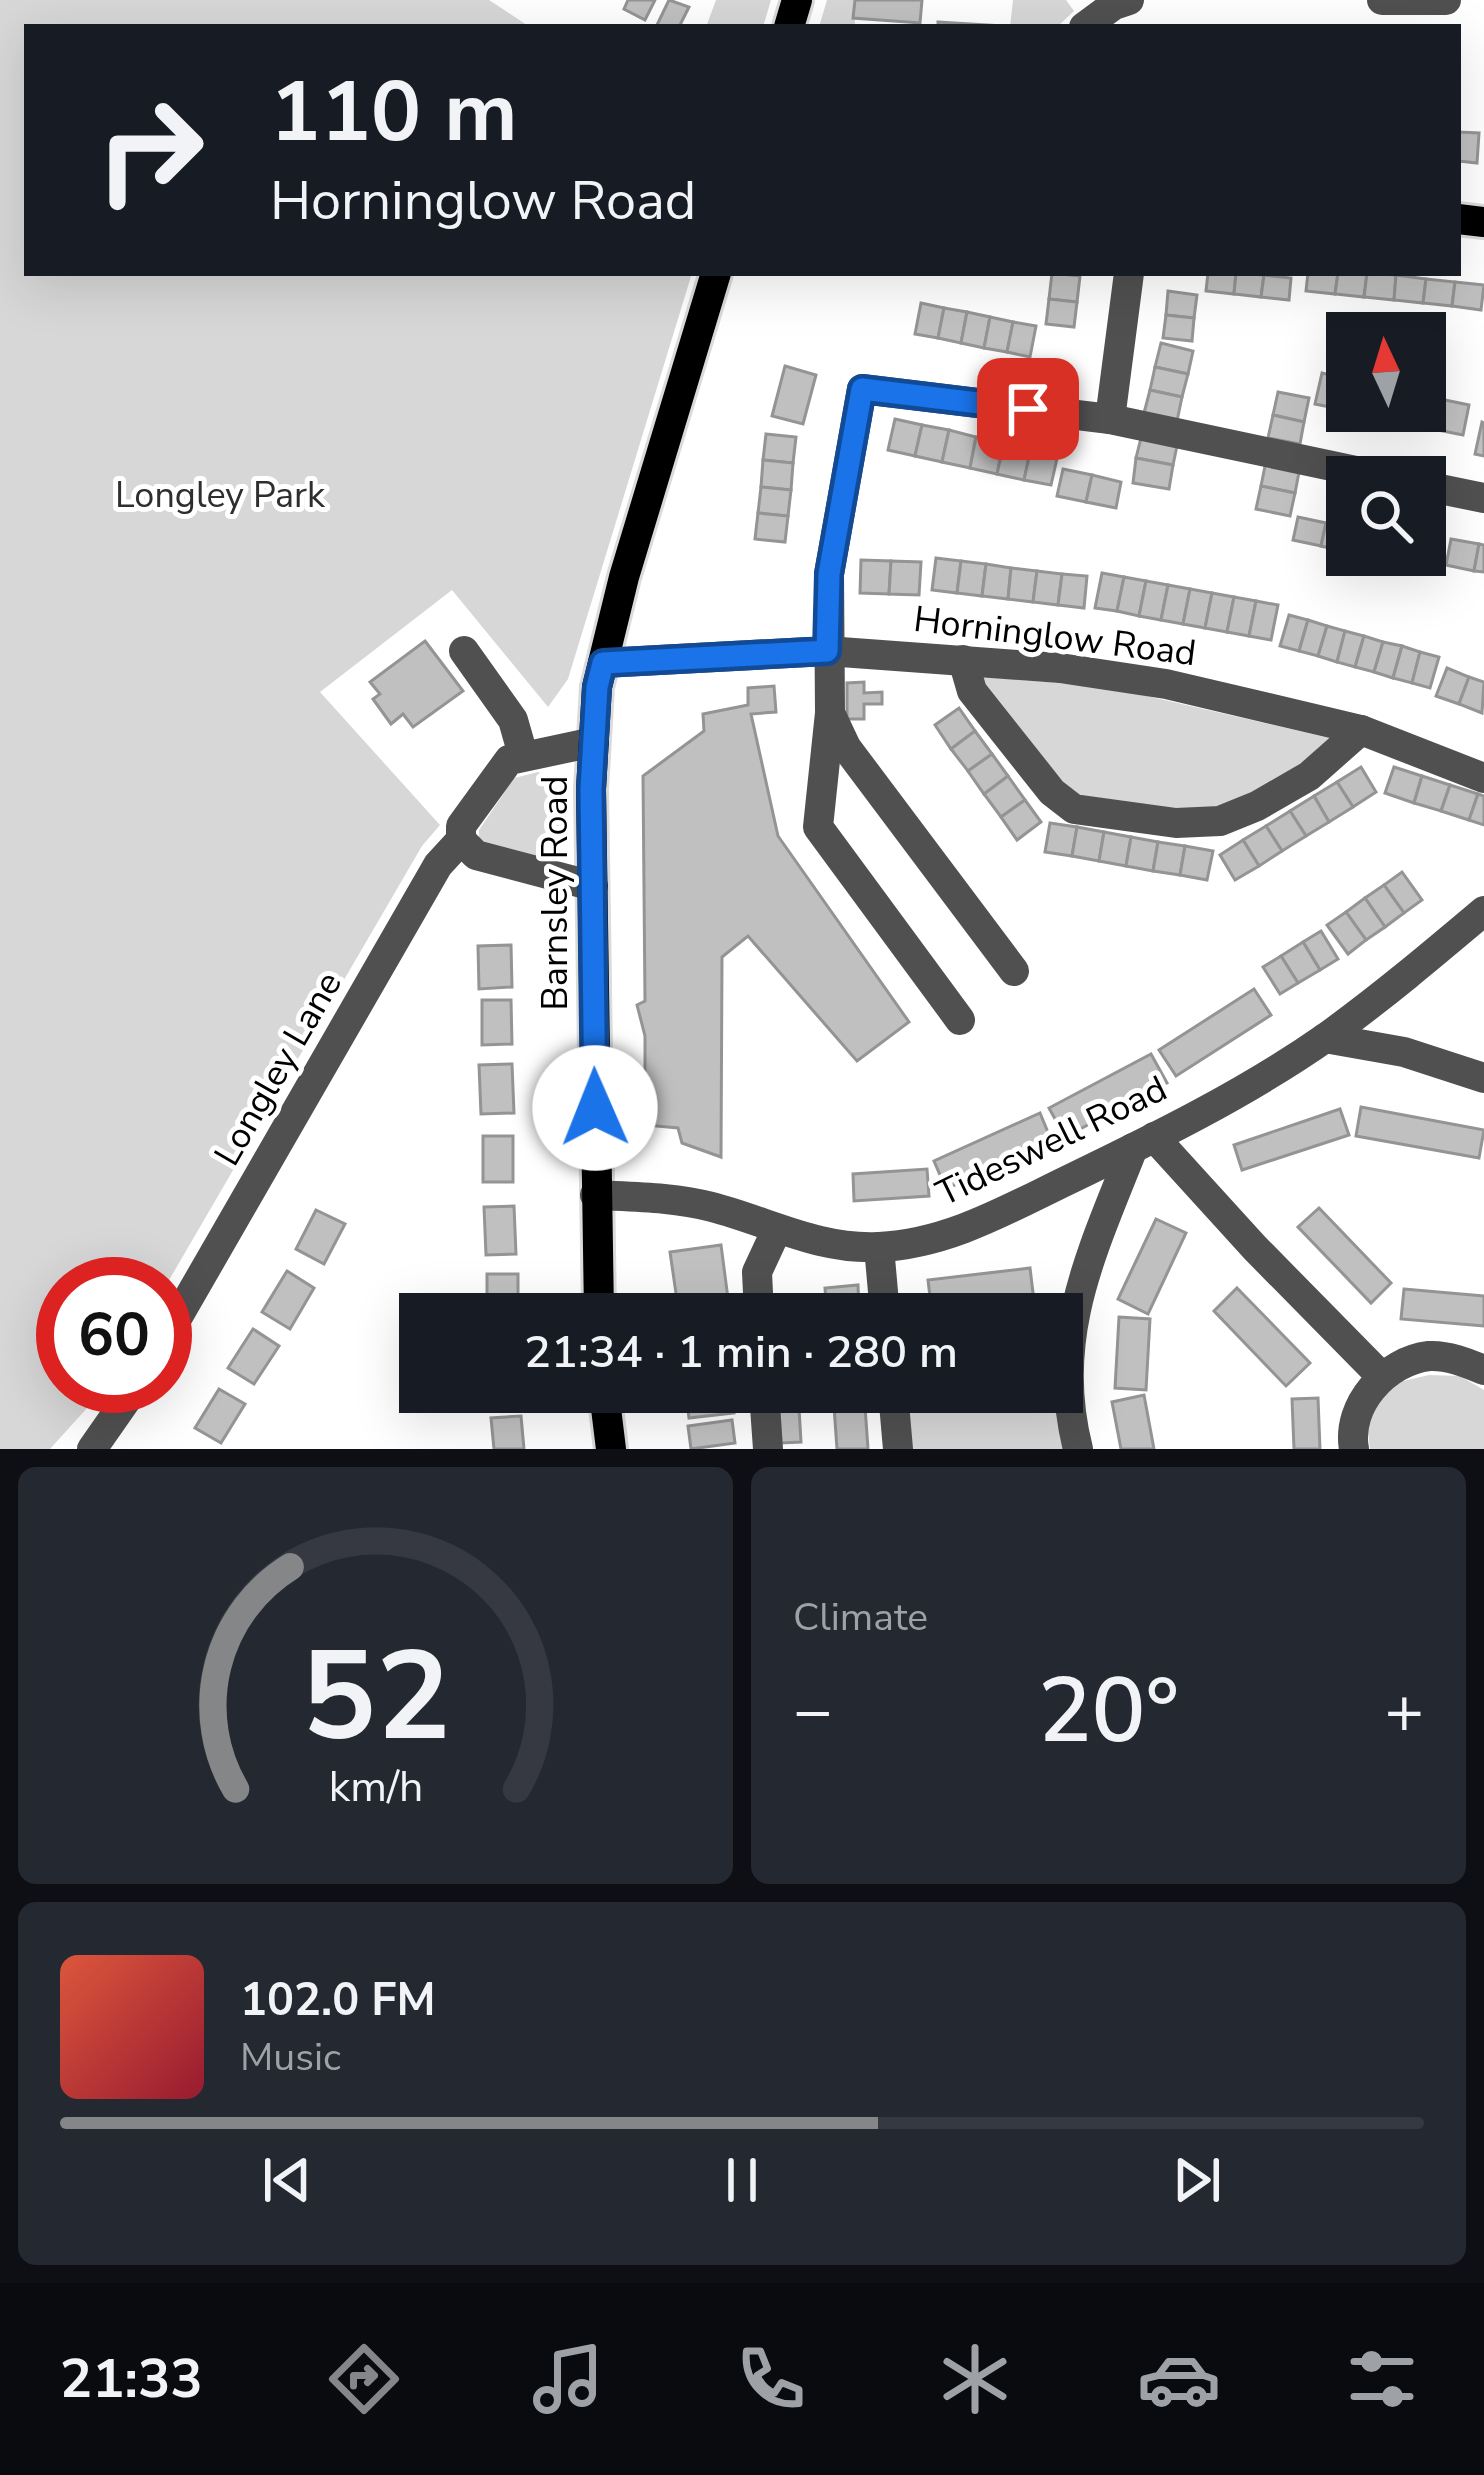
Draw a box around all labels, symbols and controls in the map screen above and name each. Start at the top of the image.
text: 110 m [270,55,518,170]
icon: right [72,72,228,228]
text: Horninglow Road [270,164,696,238]
north arrow [1326,312,1446,432]
map controls [1326,312,1446,576]
pin [977,358,1079,460]
icon: arrive [995,376,1061,442]
button: search [1326,456,1446,576]
park label: Longley Park [115,471,326,520]
street label: Horninglow Road [911,595,1199,678]
street label: Barnsley Road [531,776,580,1010]
street label: Longley Lane [203,963,354,1175]
position arrow [532,1045,658,1171]
street label: Tideswell Road [928,1064,1175,1218]
speed limit sign: 60 [36,1257,192,1413]
text: 21:34 · 1 min · 280 m [524,1322,958,1383]
text: Climate [793,1591,928,1644]
text: 52 [301,1612,450,1782]
text: 20° [1038,1650,1179,1773]
text: − [793,1666,833,1756]
text: + [1384,1666,1424,1756]
text: km/h [328,1757,423,1815]
text: 102.0 FM [240,1970,436,2031]
text: Music [240,2031,341,2084]
icon: previous [254,2147,320,2213]
icon: pause [709,2147,775,2213]
icon: next [1164,2147,1230,2213]
icon: directions [322,2337,406,2421]
icon: music [526,2337,610,2421]
icon: phone [729,2337,813,2421]
icon: climate [933,2337,1017,2421]
icon: car [1137,2337,1221,2421]
icon: filters [1340,2337,1424,2421]
text: 21:33 [60,2342,203,2416]

